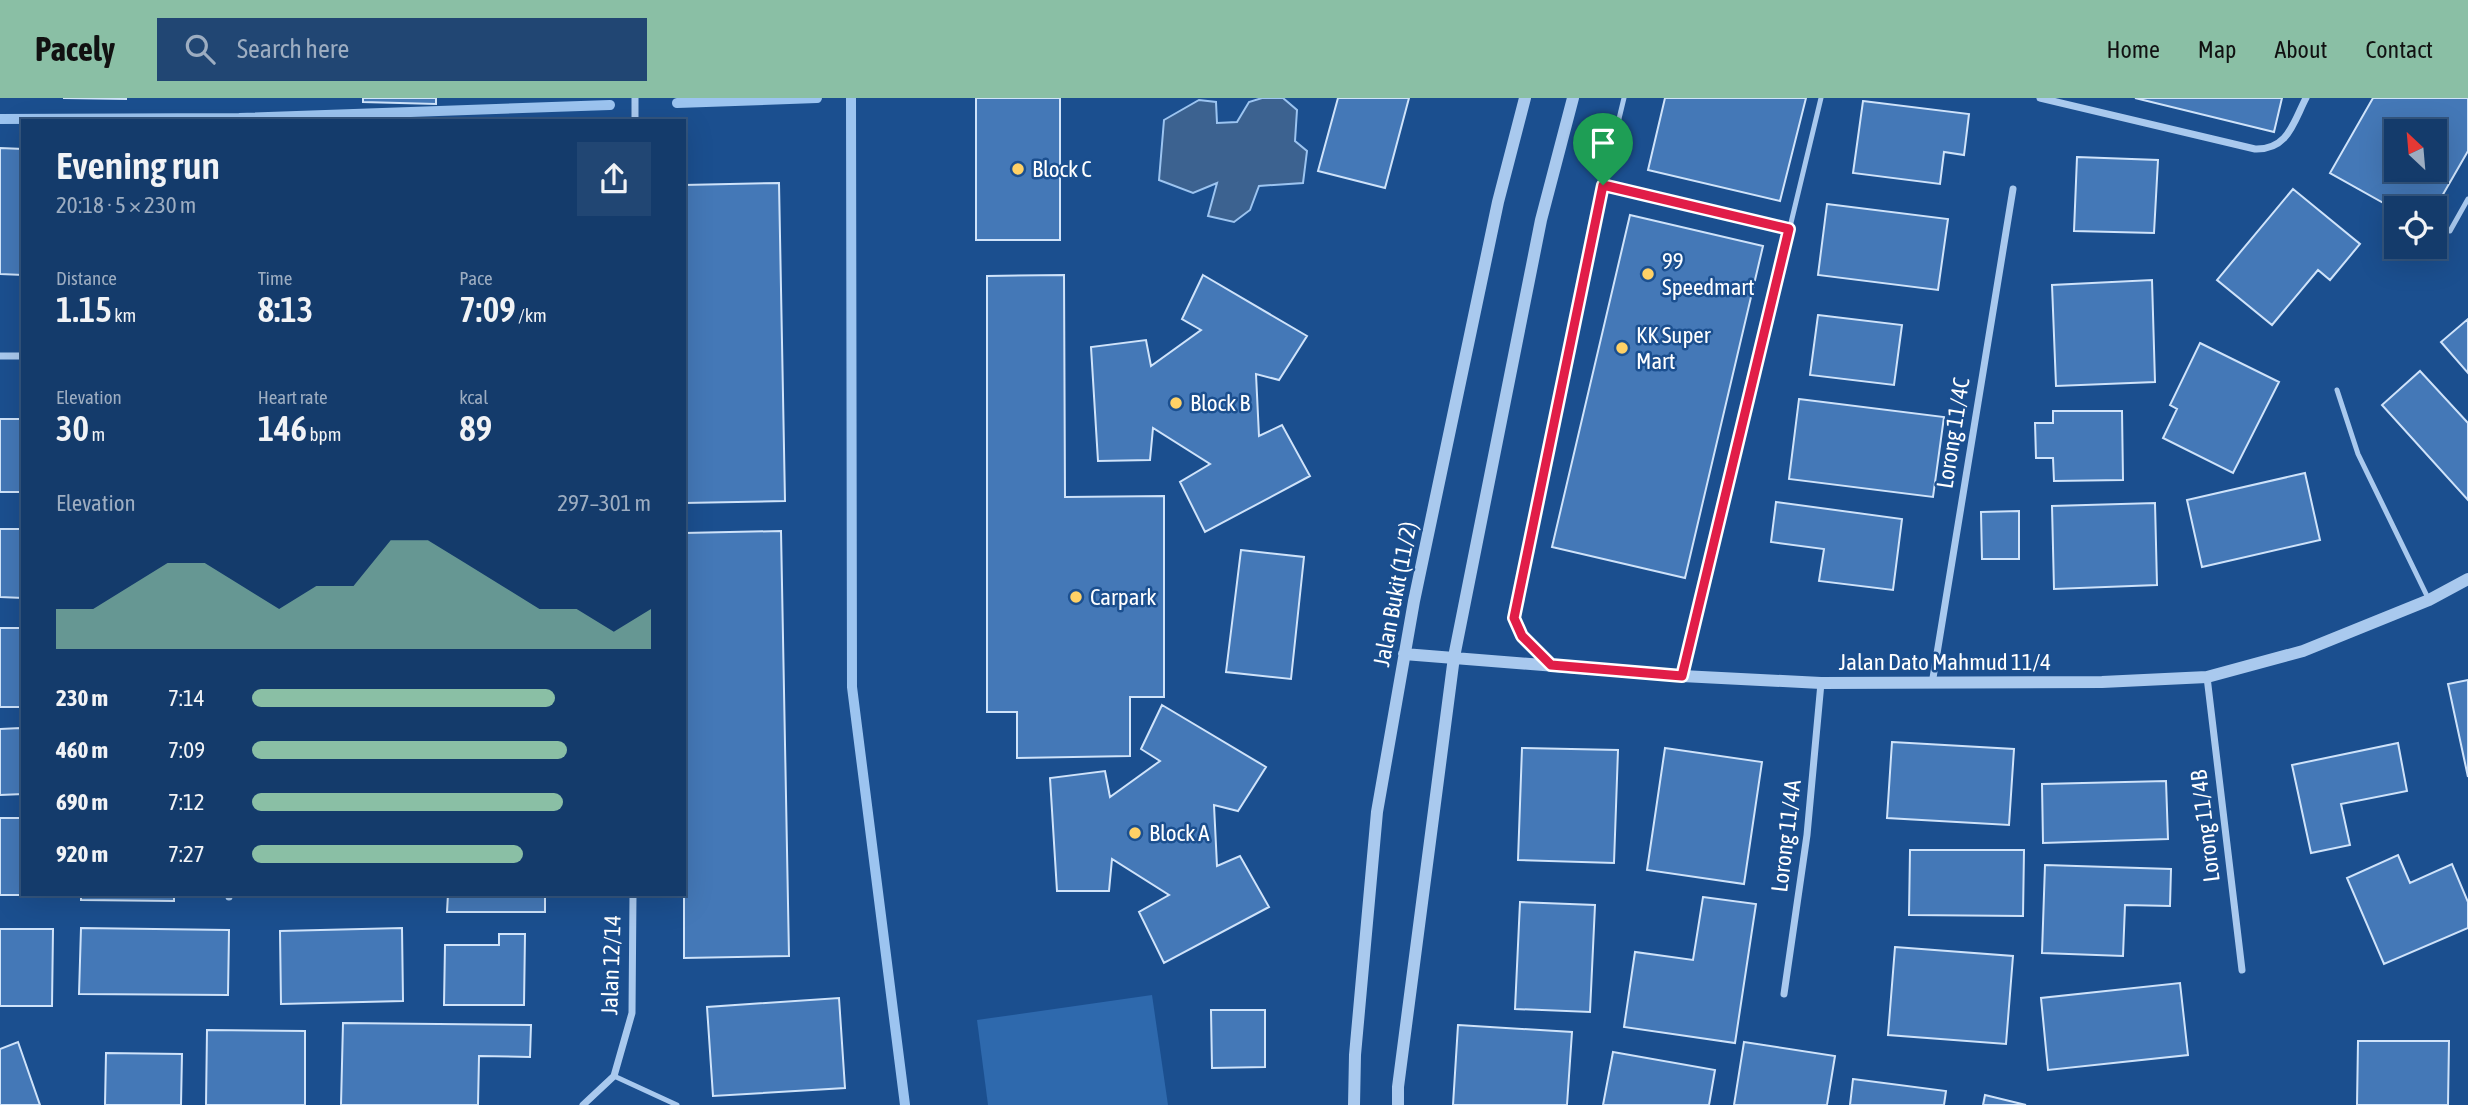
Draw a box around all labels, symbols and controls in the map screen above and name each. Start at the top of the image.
search box [157,18,647,81]
text: Pacely [35,30,115,68]
icon: search [181,30,219,68]
text: Search here [237,34,349,64]
text: Home [2106,36,2160,63]
text: Map [2198,36,2236,63]
text: About [2274,36,2327,63]
text: Contact [2365,36,2433,63]
pin [1573,113,1633,185]
north arrow [2384,119,2446,182]
map controls [2384,119,2447,259]
icon: arrive [1584,124,1622,162]
button: share [577,142,651,216]
text: Evening run [56,144,220,187]
place label: Block C [1032,156,1092,182]
marker: Block C [1010,161,1026,177]
text: 20:18 · 5 × 230 m [56,192,196,218]
button: locate [2384,196,2447,259]
place label: 99 Speedmart [1662,248,1755,300]
marker: 99 Speedmart [1640,266,1656,282]
text: Distance [56,267,117,289]
text: Time [258,267,292,289]
text: Pace [459,267,493,289]
text: 1.15 [56,289,112,329]
text: 8:13 [258,289,313,329]
text: 7:09 [459,289,516,329]
text: km [112,304,136,326]
text: /km [516,304,547,326]
place label: KK Super Mart [1636,322,1712,374]
marker: KK Super Mart [1614,340,1630,356]
street label: Lorong 11/4C [1931,376,1975,490]
text: Elevation [56,386,122,408]
text: Heart rate [258,386,328,408]
text: kcal [459,386,488,408]
place label: Block B [1190,390,1250,416]
marker: Block B [1168,395,1184,411]
text: 30 [56,408,89,448]
text: 146 [258,408,307,448]
text: 89 [459,408,492,448]
text: m [89,423,105,445]
text: bpm [307,423,341,445]
text: Elevation [56,490,136,516]
text: 297–301 m [557,490,651,516]
street label: Jalan Bukit (11/2) [1368,519,1422,669]
place label: Carpark [1090,584,1156,610]
marker: Carpark [1068,589,1084,605]
street label: Jalan Dato Mahmud 11/4 [1839,649,2051,675]
text: 230 m [56,685,108,711]
text: 7:14 [168,685,205,711]
text: 460 m [56,737,108,763]
text: 7:09 [168,737,205,763]
street label: Lorong 11/4B [2185,768,2225,883]
street label: Lorong 11/4A [1766,778,1806,894]
text: 690 m [56,789,108,815]
text: 7:12 [168,789,205,815]
place label: Block A [1149,820,1210,846]
marker: Block A [1127,825,1143,841]
text: 920 m [56,841,108,867]
text: 7:27 [168,841,205,867]
street label: Jalan 12/14 [596,914,626,1016]

